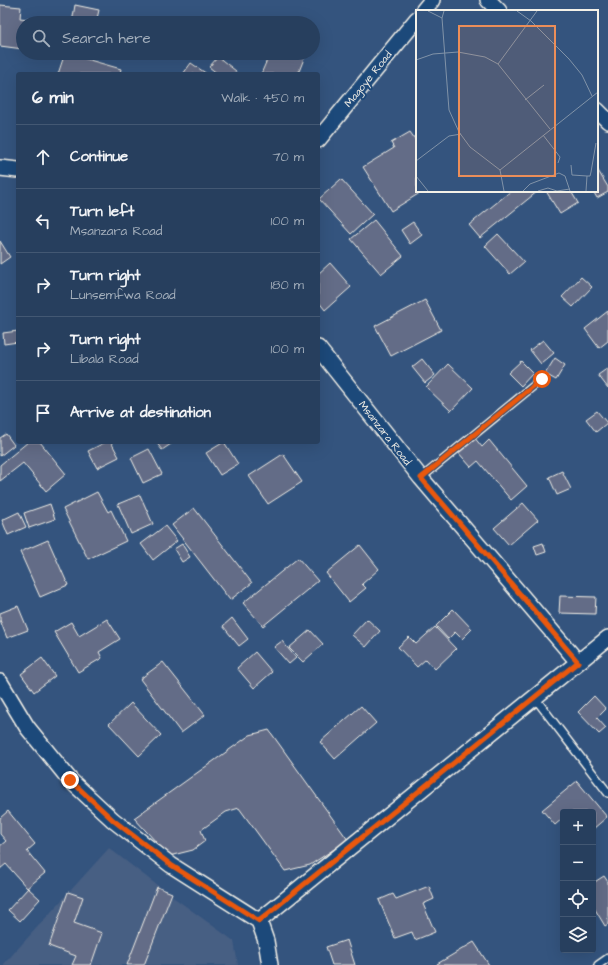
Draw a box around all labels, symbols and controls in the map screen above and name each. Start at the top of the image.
inset map [416,10,598,192]
search box [16,16,320,60]
icon: search [30,27,52,49]
text: Search here [62,28,151,49]
street label: Magoye Road [341,47,396,111]
text: 6 min [32,86,74,110]
text: Walk · 450 m [221,89,304,107]
icon: ahead [32,146,54,168]
text: Continue [70,146,128,167]
text: 70 m [272,148,304,166]
text: Turn left [70,201,134,222]
icon: left [32,210,54,232]
text: 100 m [271,212,304,230]
text: Msanzara Road [70,222,162,240]
text: Turn right [70,265,141,286]
icon: right [32,274,54,296]
text: 180 m [270,276,304,294]
text: Lunsemfwa Road [70,286,176,304]
text: Turn right [70,329,141,350]
icon: right [32,338,54,360]
text: 100 m [271,340,304,358]
text: Libala Road [70,350,139,368]
route start [533,370,551,388]
street label: Msanzara Road [355,398,415,469]
icon: arrive [32,402,54,424]
text: Arrive at destination [70,402,211,423]
route end [61,771,79,789]
map controls [560,809,596,953]
button: + [560,809,596,845]
button: − [560,845,596,881]
button: locate [560,881,596,917]
button: layers [560,917,596,953]

